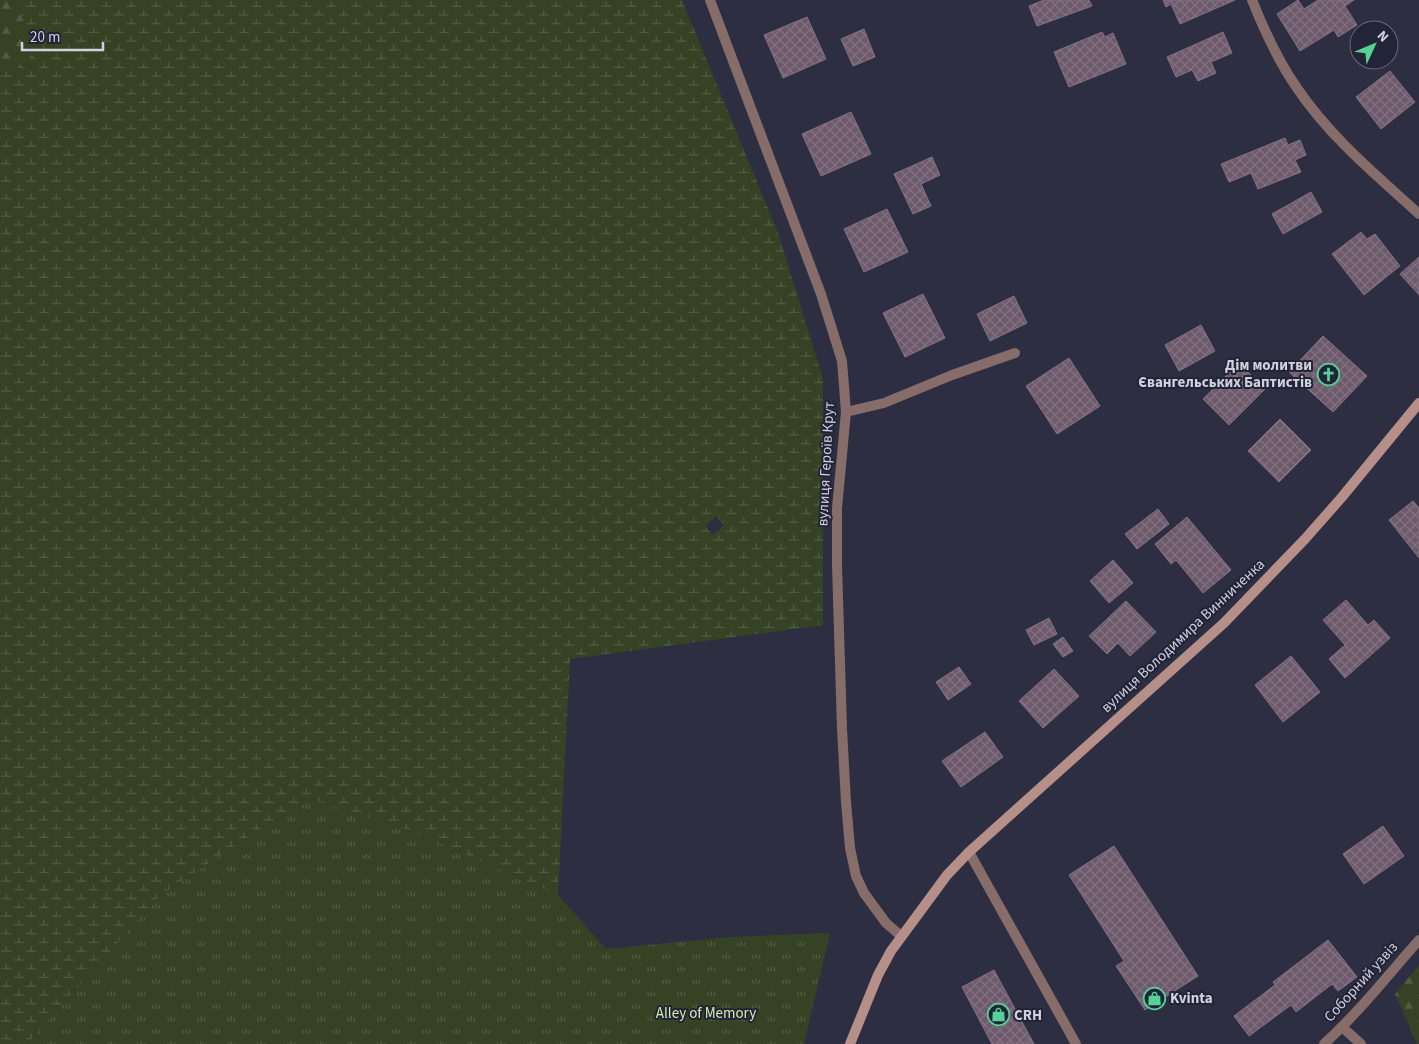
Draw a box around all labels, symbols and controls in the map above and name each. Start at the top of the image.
scale bar [22,20,104,52]
north arrow [1349,20,1399,70]
text: N [1372,26,1393,47]
text: 20 m [30,27,60,48]
place label: Дім молитви Євангельських Баптистів [1138,355,1312,393]
church icon: Дім молитви Євангельських Баптистів [1316,362,1340,386]
street label: вулиця Героїв Крут [812,401,840,527]
street label: вулиця Володимира Винниченка [1096,554,1270,718]
street label: Соборний узвіз [1319,937,1403,1027]
shop icon: Kvinta [1142,986,1166,1010]
place label: Kvinta [1170,988,1213,1009]
park label: Alley of Memory [656,1003,756,1024]
shop icon: CRH [986,1003,1010,1027]
place label: CRH [1014,1005,1042,1026]

